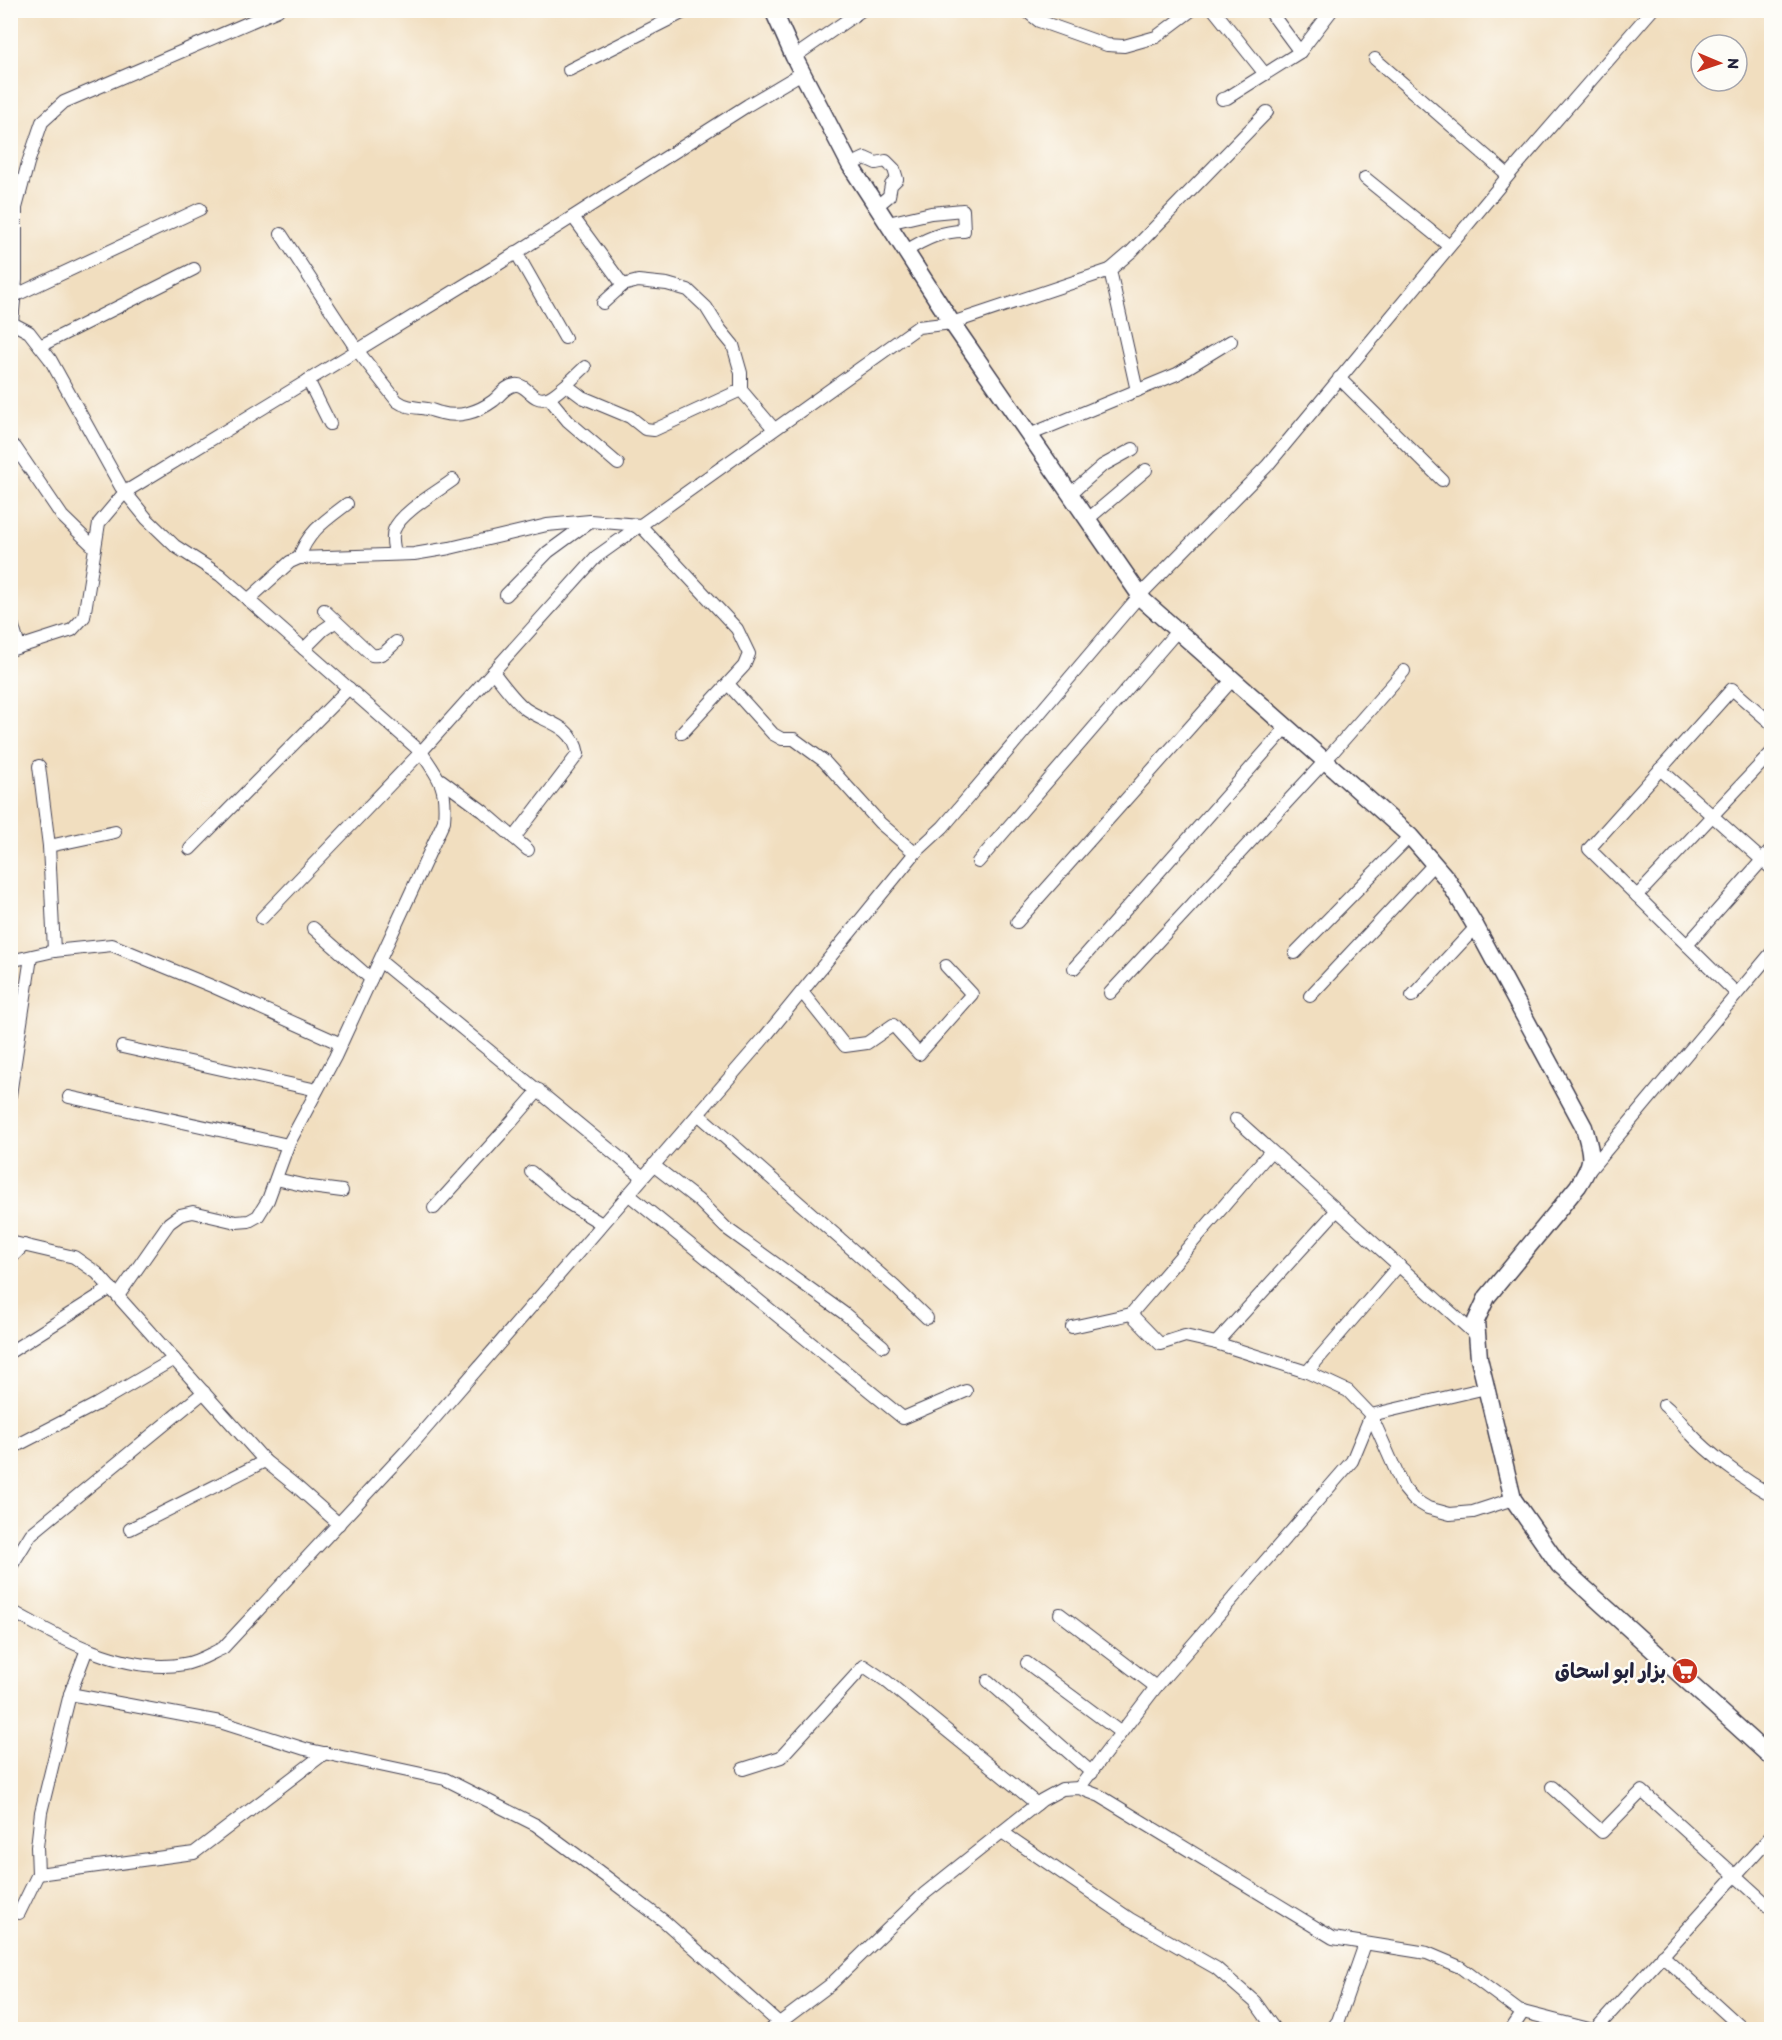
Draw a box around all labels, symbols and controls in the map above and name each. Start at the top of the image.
north arrow [1689,33,1749,93]
text: N [1724,58,1743,69]
supermarket icon: بزار ابو اسحاق [1670,1656,1700,1686]
place label: بزار ابو اسحاق [1555,1659,1666,1684]

